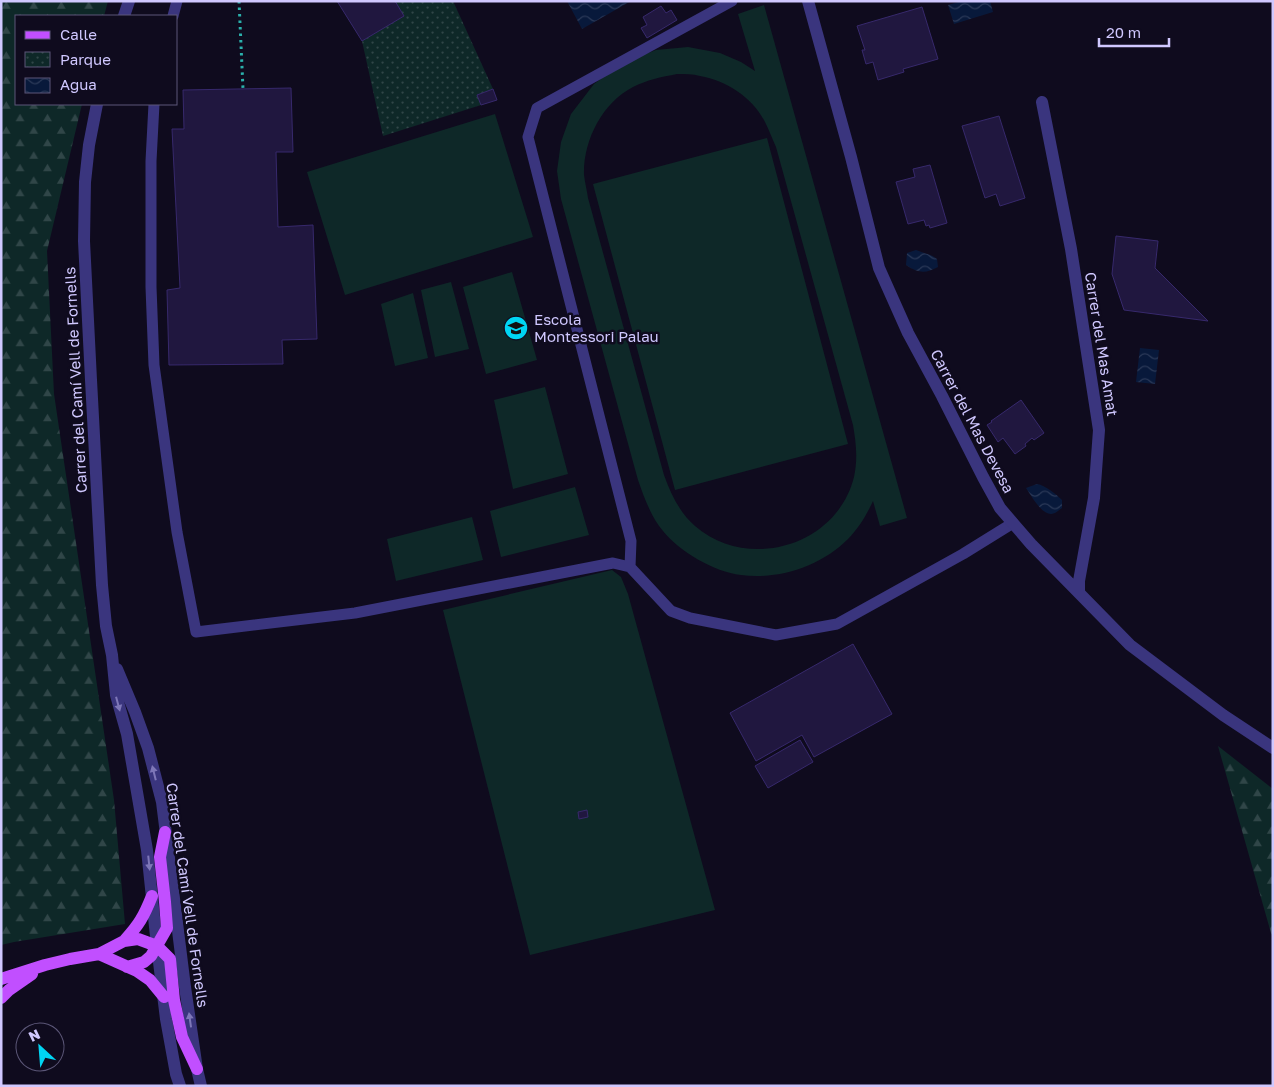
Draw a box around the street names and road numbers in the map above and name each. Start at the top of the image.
street label: Carrer del Camí Vell de Fornells [60,266,90,494]
street label: Carrer del Mas Amat [1082,271,1122,417]
street label: Carrer del Mas Devesa [927,346,1019,496]
street label: Carrer del Camí Vell de Fornells [163,781,213,1009]

